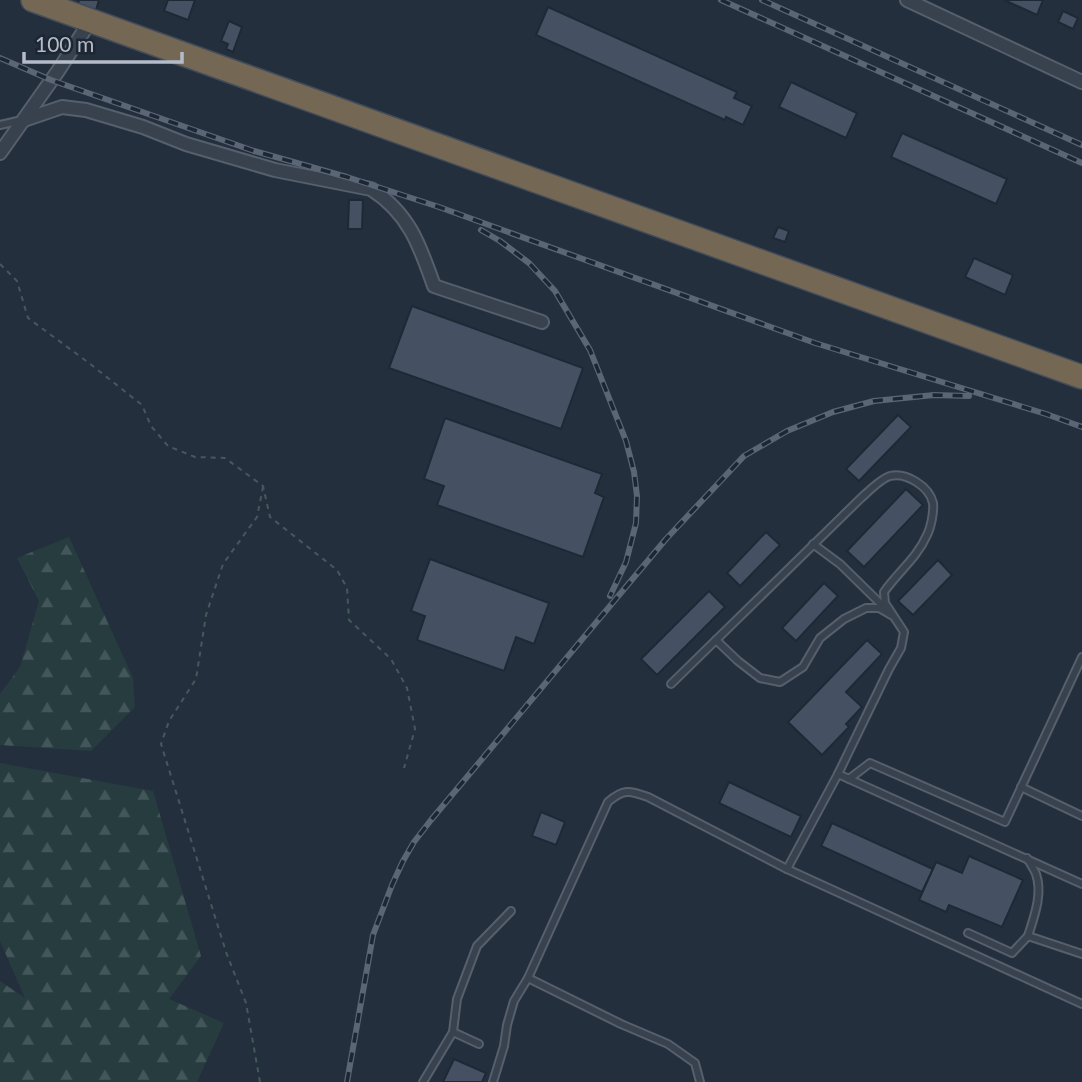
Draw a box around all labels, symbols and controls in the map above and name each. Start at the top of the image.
scale bar [24,21,182,65]
text: 100 m [35,31,94,56]

